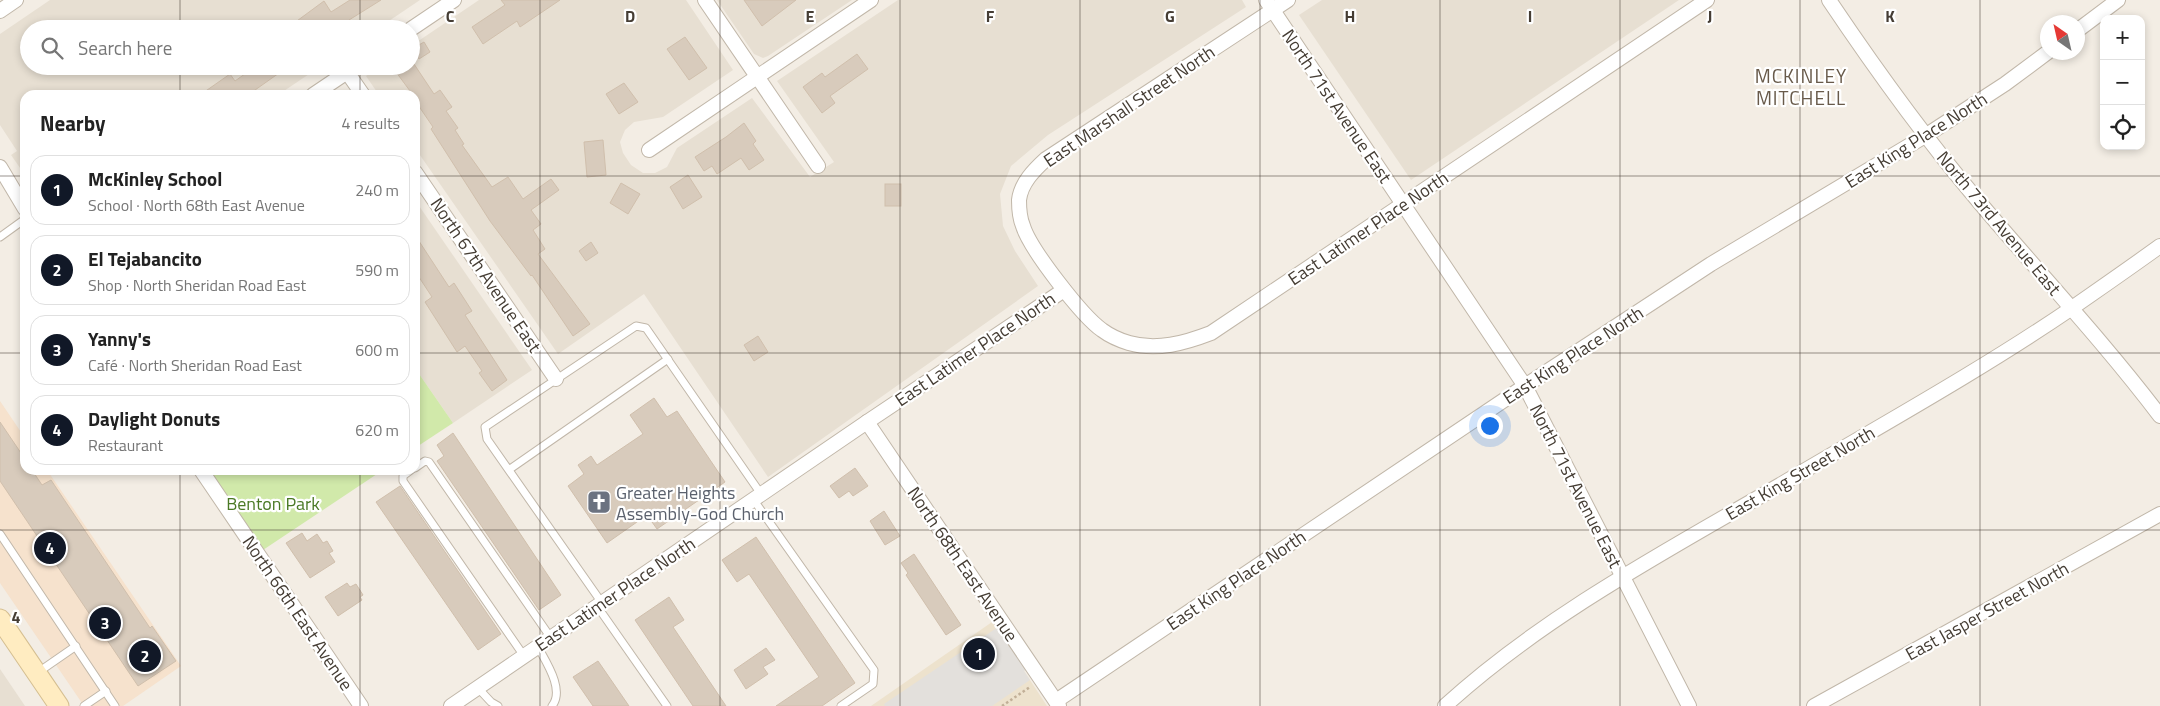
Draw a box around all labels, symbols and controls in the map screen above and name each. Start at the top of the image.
text: C [446,4,455,28]
text: D [625,4,635,28]
text: E [806,4,815,28]
text: F [986,4,995,28]
text: G [1165,4,1175,28]
text: H [1345,4,1355,28]
text: I [1528,4,1532,28]
text: J [1708,4,1712,28]
text: K [1885,4,1895,28]
north arrow [2040,15,2085,60]
map controls [2100,15,2145,150]
button: + [2100,15,2145,60]
search box [20,20,420,75]
street label: North 71st Avenue East [1275,24,1399,189]
text: Search here [78,33,172,62]
icon: search [38,34,66,62]
street label: East Marshall Street North [1038,38,1220,174]
button: − [2100,60,2145,105]
district label: MCKINLEY MITCHELL [1755,61,1847,112]
street label: East King Place North [1840,85,1992,195]
button: locate [2100,105,2145,150]
text: Nearby [40,107,105,139]
text: 4 results [341,111,400,135]
street label: North 73rd Avenue East [1930,145,2068,302]
text: McKinley School [88,164,222,193]
street label: East Latimer Place North [1282,164,1454,292]
text: 1 [53,178,61,202]
text: 240 m [355,178,399,202]
street label: North 67th Avenue East [424,192,548,358]
text: School · North 68th East Avenue [88,193,305,217]
text: El Tejabancito [88,244,202,273]
text: 2 [53,258,61,282]
text: 590 m [355,258,399,282]
text: Shop · North Sheridan Road East [88,273,306,297]
street label: East Latimer Place North [889,285,1061,413]
street label: East King Place North [1497,299,1649,411]
text: Yanny's [88,324,151,353]
text: 3 [53,338,61,362]
text: 600 m [355,338,399,362]
text: Café · North Sheridan Road East [88,353,302,377]
street label: North 71st Avenue East [1523,399,1629,573]
text: Daylight Donuts [88,404,220,433]
your location [1477,413,1503,439]
text: 4 [53,418,61,442]
text: 620 m [355,418,399,442]
street label: East King Street North [1720,419,1880,527]
text: Restaurant [88,433,163,457]
place label: Greater Heights Assembly-God Church [616,479,784,527]
street label: North 68th East Avenue [901,481,1025,647]
church icon: Greater Heights Assembly-God Church [586,489,612,515]
park label: Benton Park [226,490,320,517]
street label: East King Place North [1161,523,1311,637]
pin: 4 [34,529,66,567]
street label: North 66th East Avenue [236,530,360,696]
street label: East Latimer Place North [529,530,701,658]
street label: East Jasper Street North [1900,555,2074,667]
pin: 3 [89,604,121,642]
text: 4 [12,605,21,629]
pin: 1 [963,635,995,673]
pin: 2 [129,637,161,675]

